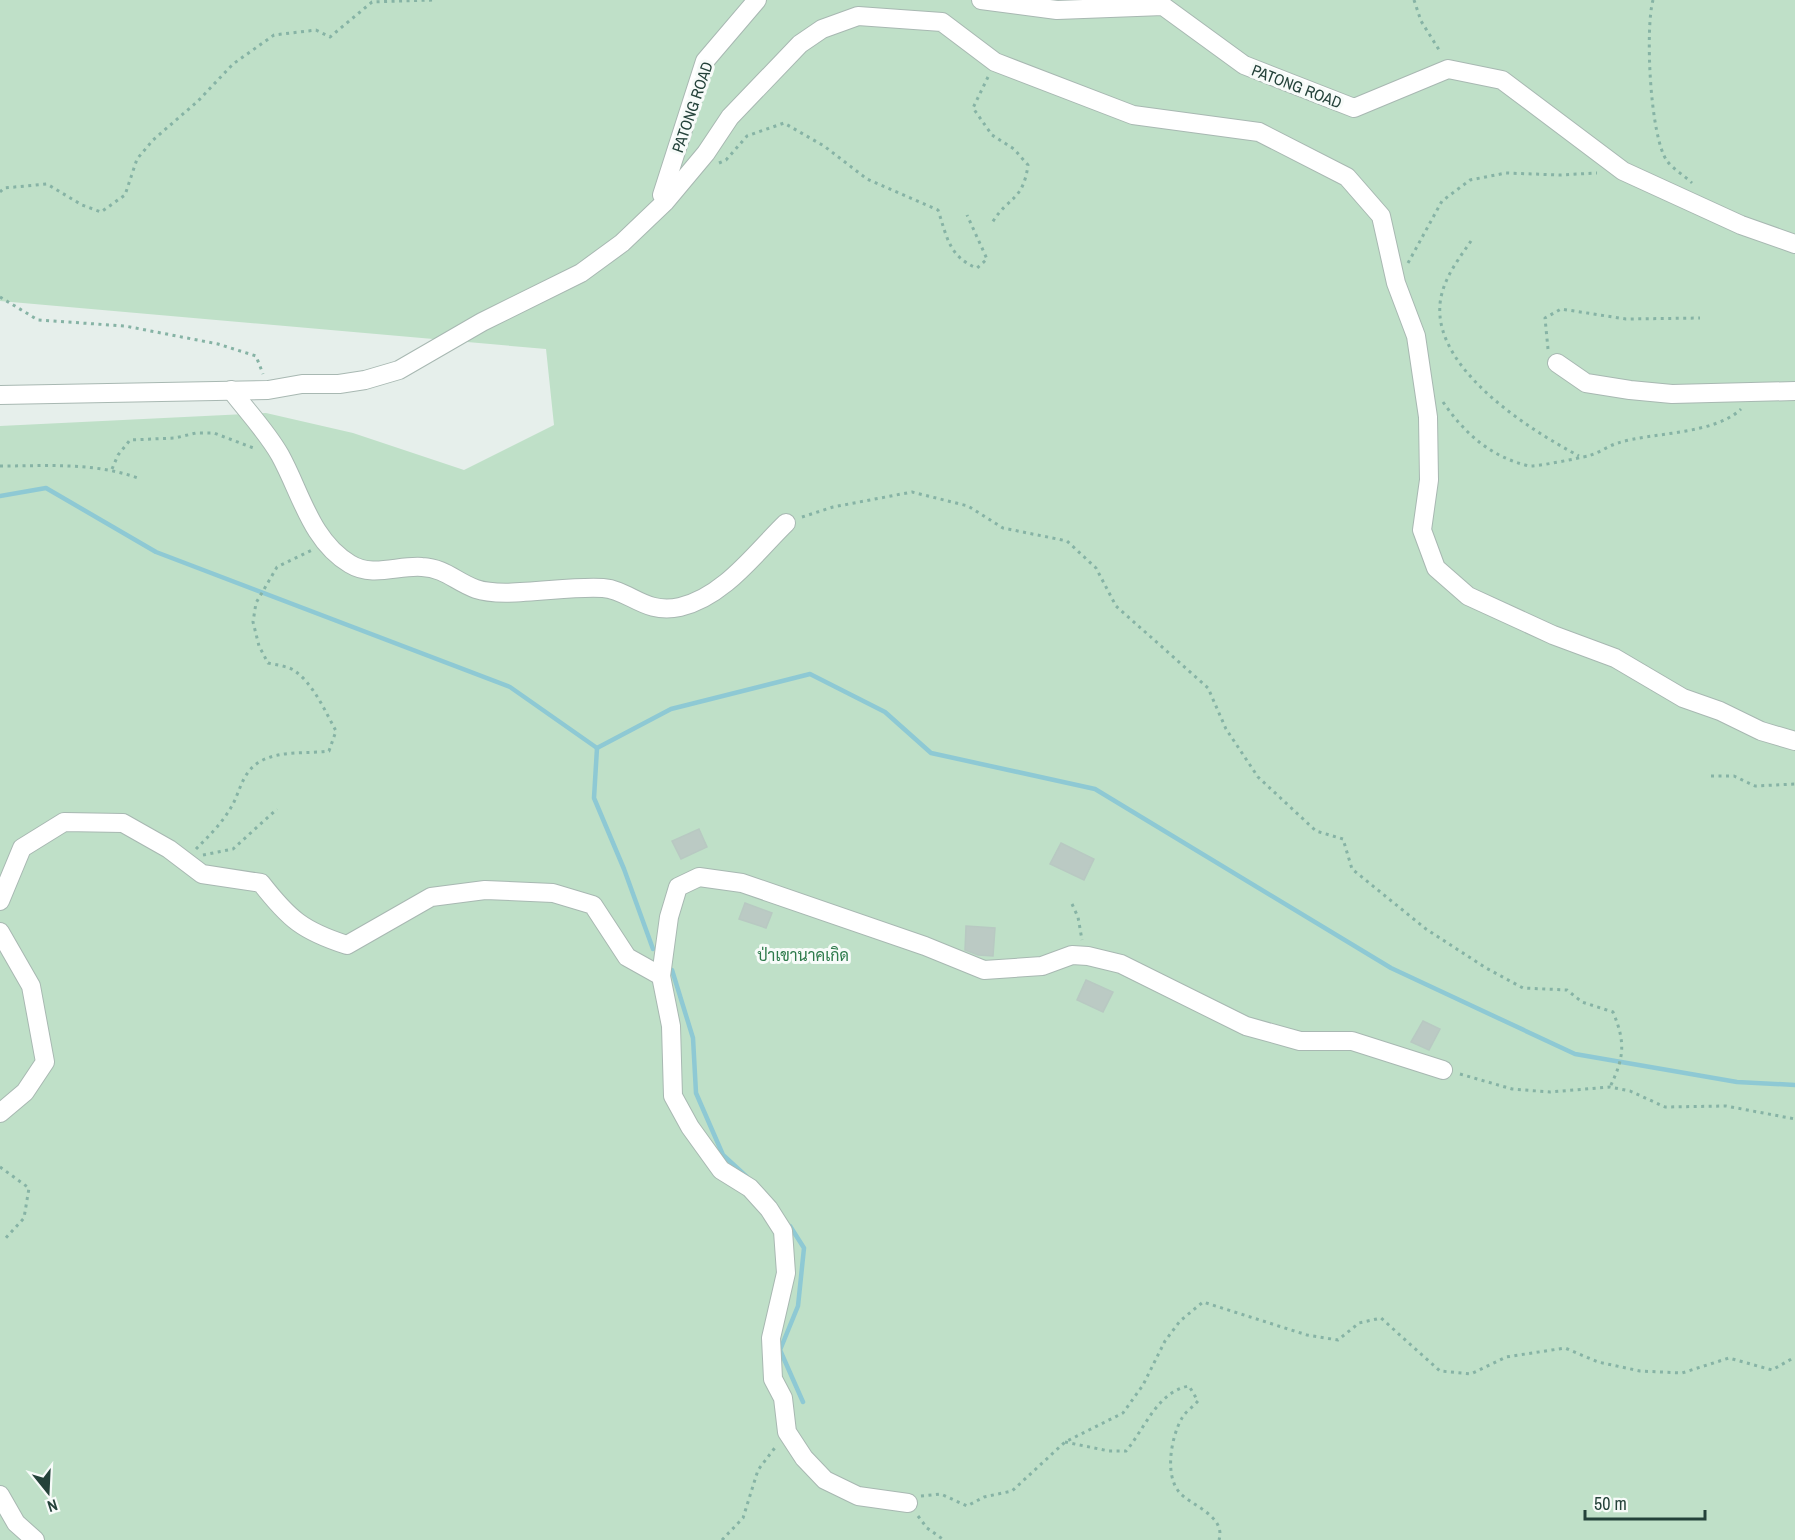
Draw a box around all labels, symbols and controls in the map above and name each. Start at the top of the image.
street label: PATONG ROAD [666,59,718,155]
street label: PATONG ROAD [1249,59,1345,113]
park label: ป่าเขานาคเกิด [757,944,849,966]
north arrow [18,1462,78,1522]
scale bar [1585,1483,1705,1521]
text: 50 m [1594,1491,1627,1516]
text: N [45,1494,61,1518]

